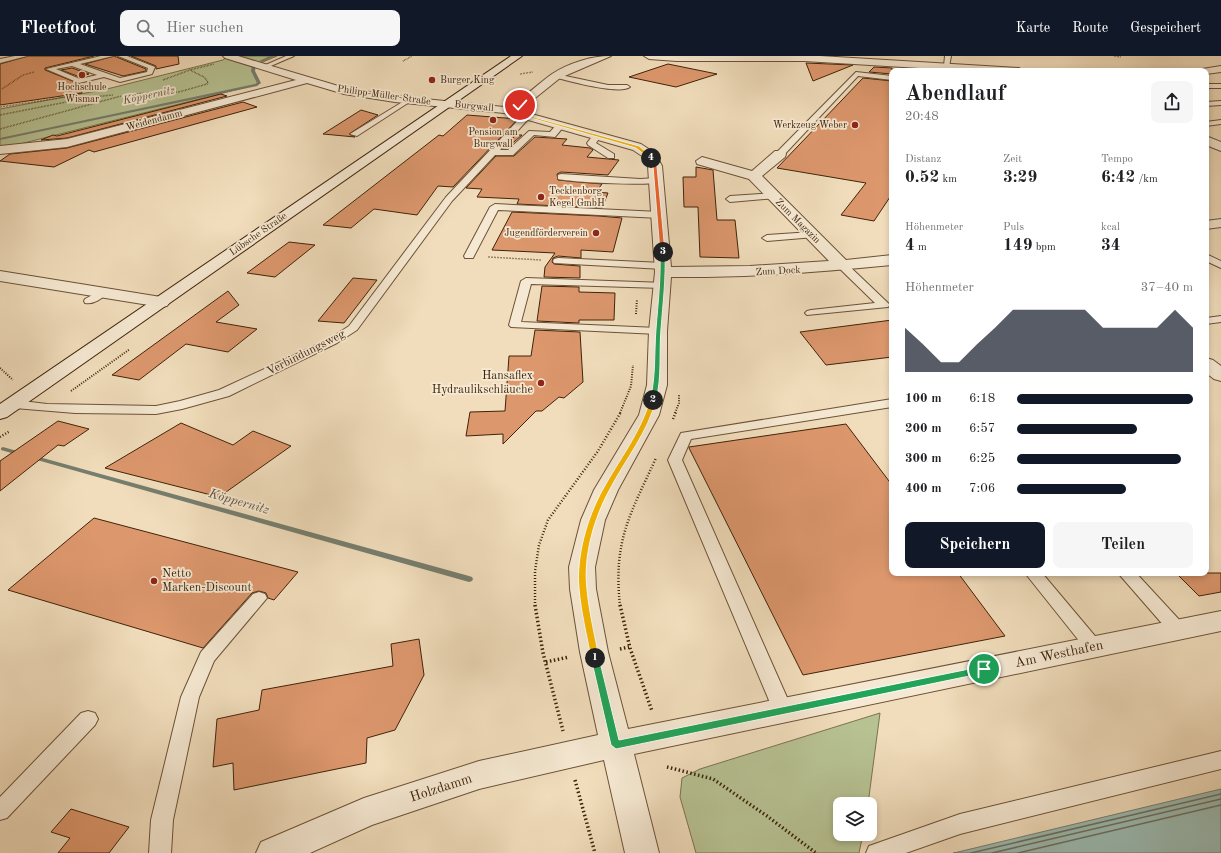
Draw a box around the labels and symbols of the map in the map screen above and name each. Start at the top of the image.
marker: Hochschule Wismar [77,70,87,80]
marker: Burger King [427,75,437,85]
place label: Burger King [440,75,495,85]
place label: Hochschule Wismar [57,82,107,104]
street label: Philipp-Müller-Straße [336,83,432,107]
water label: Köppernitz [121,85,176,107]
pin [503,88,537,122]
street label: Burgwall [454,99,494,113]
street label: Weidendamm [125,108,183,132]
marker: Pension am Burgwall [488,115,498,125]
place label: Werkzeug Weber [773,120,847,130]
marker: Werkzeug Weber [850,120,860,130]
place label: Pension am Burgwall [468,127,518,149]
pin: 4 [641,148,661,168]
place label: Tecklenborg Kegel GmbH [549,186,605,208]
marker: Tecklenborg Kegel GmbH [536,192,546,202]
street label: Zum Magazin [774,197,823,246]
street label: Lübsche Straße [228,210,289,257]
place label: Jugendförderverein [504,228,589,238]
marker: Jugendförderverein [591,228,601,238]
pin: 3 [653,242,673,262]
street label: Zum Dock [755,265,801,277]
street label: Verbindungsweg [265,328,347,378]
place label: Hansaflex Hydraulikschläuche [432,370,533,396]
marker: Hansaflex Hydraulikschläuche [536,378,546,388]
pin: 2 [643,390,663,410]
water label: Köppernitz [206,487,271,517]
place label: Netto Marken-Discount [162,568,252,594]
marker: Netto Marken-Discount [149,576,159,586]
street label: Am Westhafen [1014,638,1105,670]
pin: 1 [585,648,605,668]
pin [967,652,1001,686]
street label: Holzdamm [408,771,474,805]

